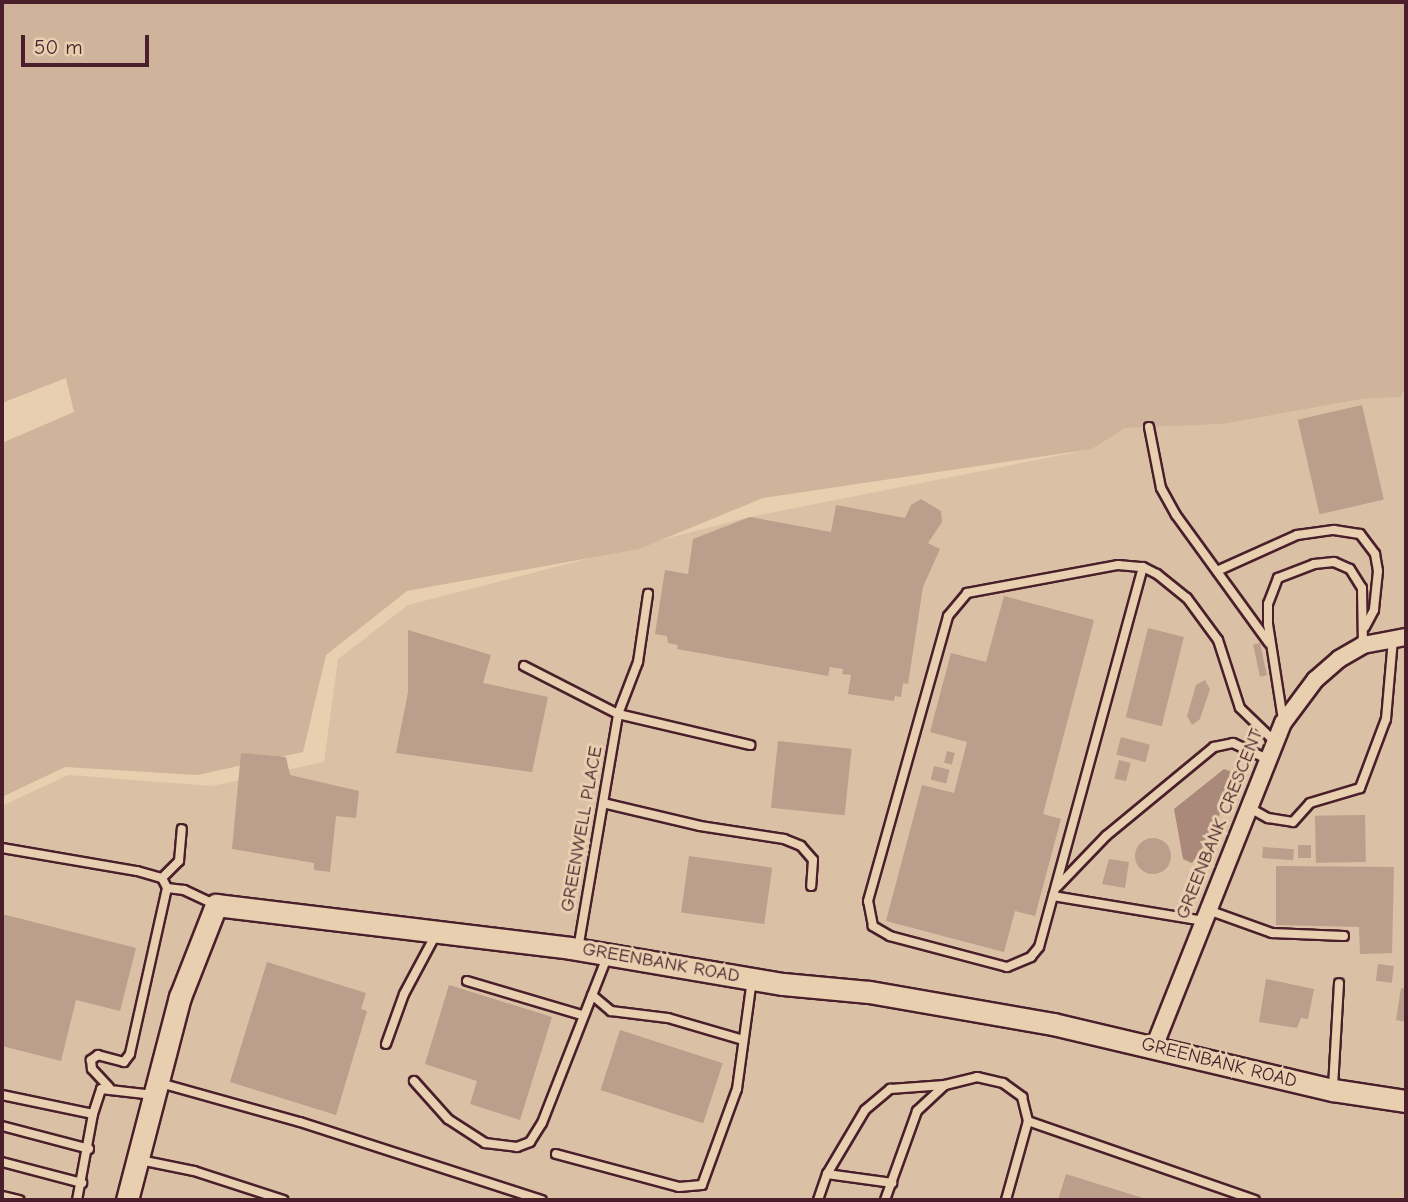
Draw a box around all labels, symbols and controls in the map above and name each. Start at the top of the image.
scale bar [24,21,152,65]
text: 50 m [34,35,83,59]
street label: GREENBANK CRESCENT [1171,726,1269,922]
street label: GREENWELL PLACE [556,744,608,914]
street label: GREENBANK ROAD [581,938,741,988]
street label: GREENBANK ROAD [1139,1033,1299,1093]

